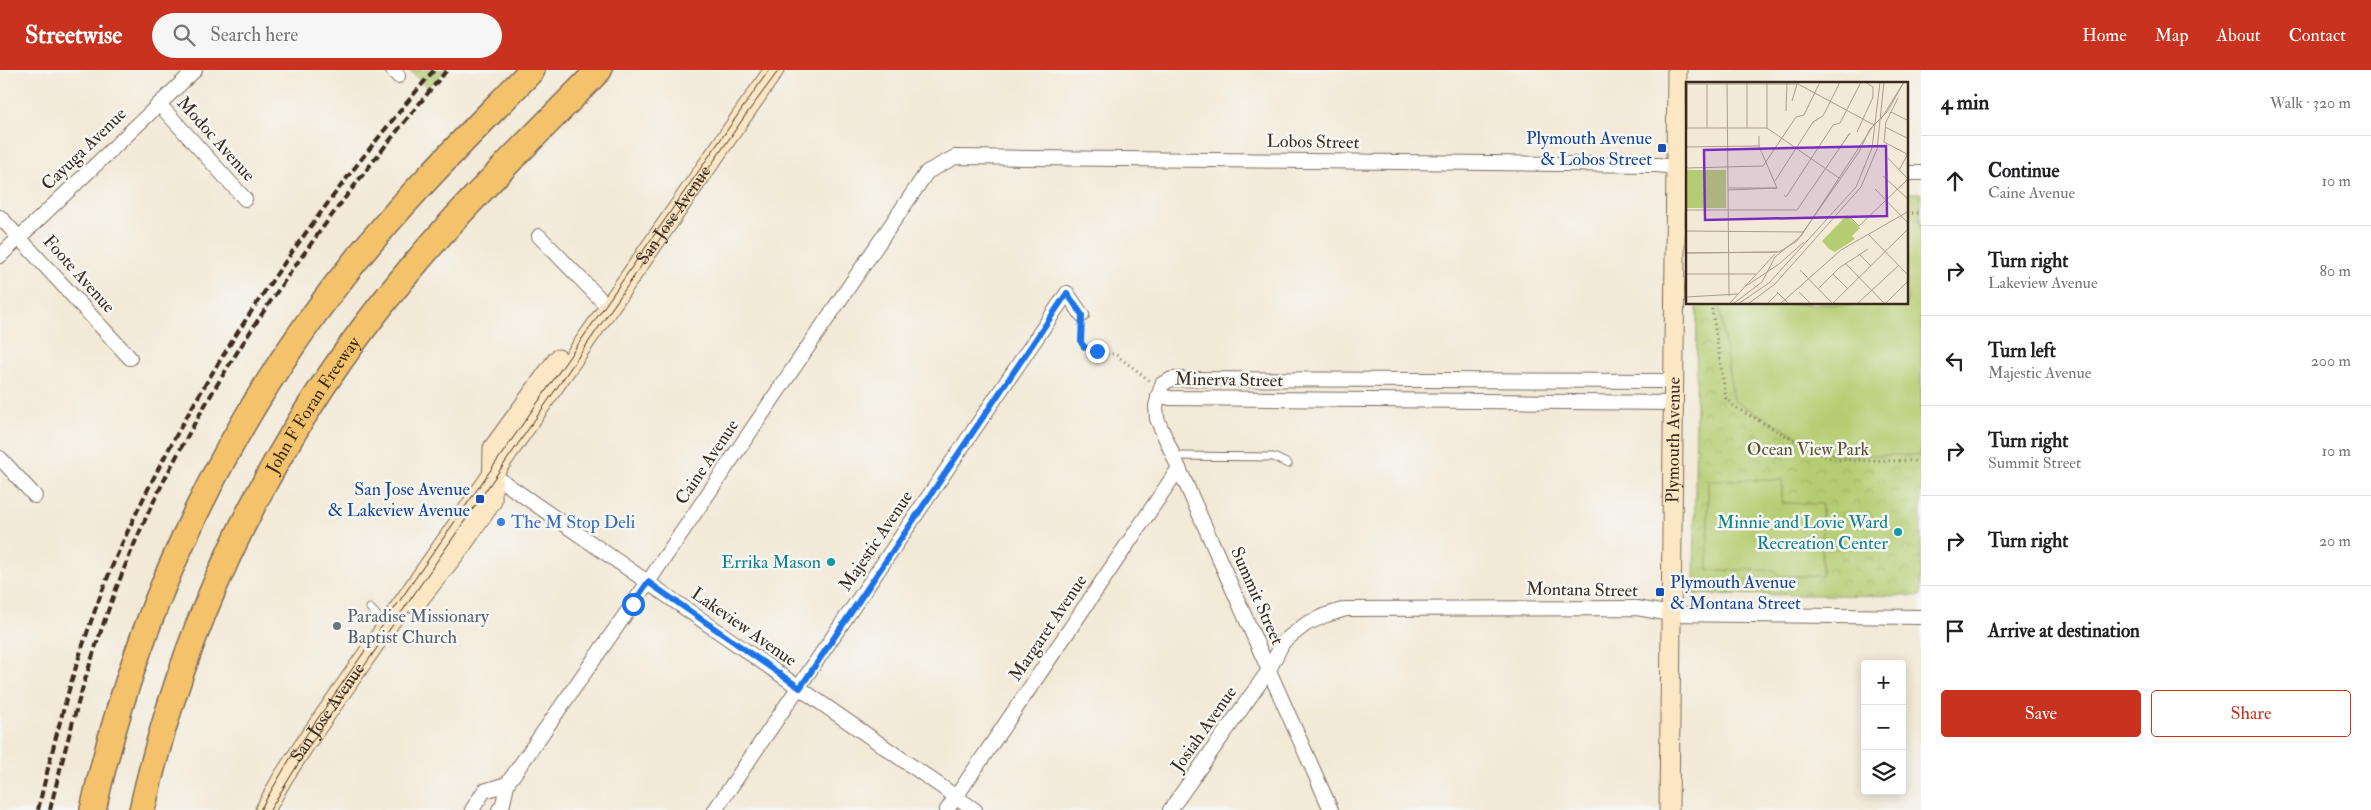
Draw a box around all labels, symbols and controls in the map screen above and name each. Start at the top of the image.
search box [152,13,502,58]
text: Streetwise [25,20,122,51]
icon: search [170,21,198,49]
text: Search here [210,23,298,47]
text: Home [2082,24,2127,47]
text: Map [2155,24,2189,47]
text: About [2217,24,2261,47]
text: Contact [2289,24,2346,47]
inset map [1686,82,1908,305]
text: 4 min [1941,89,1989,116]
street label: Modoc Avenue [172,92,260,187]
text: Walk · 320 m [2270,93,2351,113]
street label: Cayuga Avenue [37,102,132,195]
place label: Plymouth Avenue & Lobos Street [1526,127,1652,171]
street label: Lobos Street [1266,130,1360,154]
marker: Plymouth Avenue & Lobos Street [1656,142,1668,154]
text: Continue [1988,159,2059,183]
street label: San Jose Avenue [631,160,716,269]
icon: ahead [1941,167,1969,195]
text: 10 m [2321,171,2351,191]
text: Caine Avenue [1988,183,2075,203]
street label: Foote Avenue [38,230,120,318]
text: Turn right [1988,249,2068,273]
icon: right [1941,257,1969,285]
text: 80 m [2320,261,2351,281]
text: Lakeview Avenue [1988,273,2098,293]
street label: John F Foran Freeway [260,331,366,479]
text: Turn left [1988,339,2056,363]
route end [1086,340,1109,363]
icon: left [1941,347,1969,375]
text: 200 m [2311,351,2351,371]
text: Majestic Avenue [1988,363,2091,383]
street label: Minerva Street [1175,368,1283,392]
street label: Plymouth Avenue [1661,376,1685,503]
street label: Caine Avenue [670,415,744,509]
text: Turn right [1988,429,2068,453]
icon: right [1941,437,1969,465]
park label: Ocean View Park [1747,438,1870,461]
text: 10 m [2321,441,2351,461]
text: Summit Street [1988,453,2081,473]
place label: San Jose Avenue & Lakeview Avenue [328,478,470,522]
street label: Majestic Avenue [834,486,918,596]
marker: San Jose Avenue & Lakeview Avenue [474,493,486,505]
place label: The M Stop Deli [511,511,635,534]
place label: Minnie and Lovie Ward Recreation Center [1717,511,1888,555]
marker: The M Stop Deli [495,516,507,528]
marker: Minnie and Lovie Ward Recreation Center [1892,526,1904,538]
icon: right [1941,527,1969,555]
text: Turn right [1988,529,2068,553]
text: 20 m [2319,531,2351,551]
street label: Summit Street [1225,543,1289,649]
place label: Errika Mason [721,551,821,574]
marker: Errika Mason [825,556,837,568]
street label: Margaret Avenue [1004,570,1092,686]
place label: Plymouth Avenue & Montana Street [1670,571,1801,615]
street label: Montana Street [1526,578,1638,602]
street label: Lakeview Avenue [687,582,801,672]
marker: Plymouth Avenue & Montana Street [1654,586,1666,598]
route start [622,593,645,616]
place label: Paradise Missionary Baptist Church [347,605,490,649]
icon: arrive [1941,617,1969,645]
text: Arrive at destination [1988,619,2140,643]
marker: Paradise Missionary Baptist Church [331,620,343,632]
street label: San Jose Avenue [285,658,370,766]
map controls [1861,660,1906,795]
button: + [1861,660,1906,705]
street label: Josiah Avenue [1166,681,1242,777]
button: Save [1941,690,2141,737]
button: Share [2151,690,2351,737]
button: − [1861,705,1906,750]
button: layers [1861,750,1906,795]

